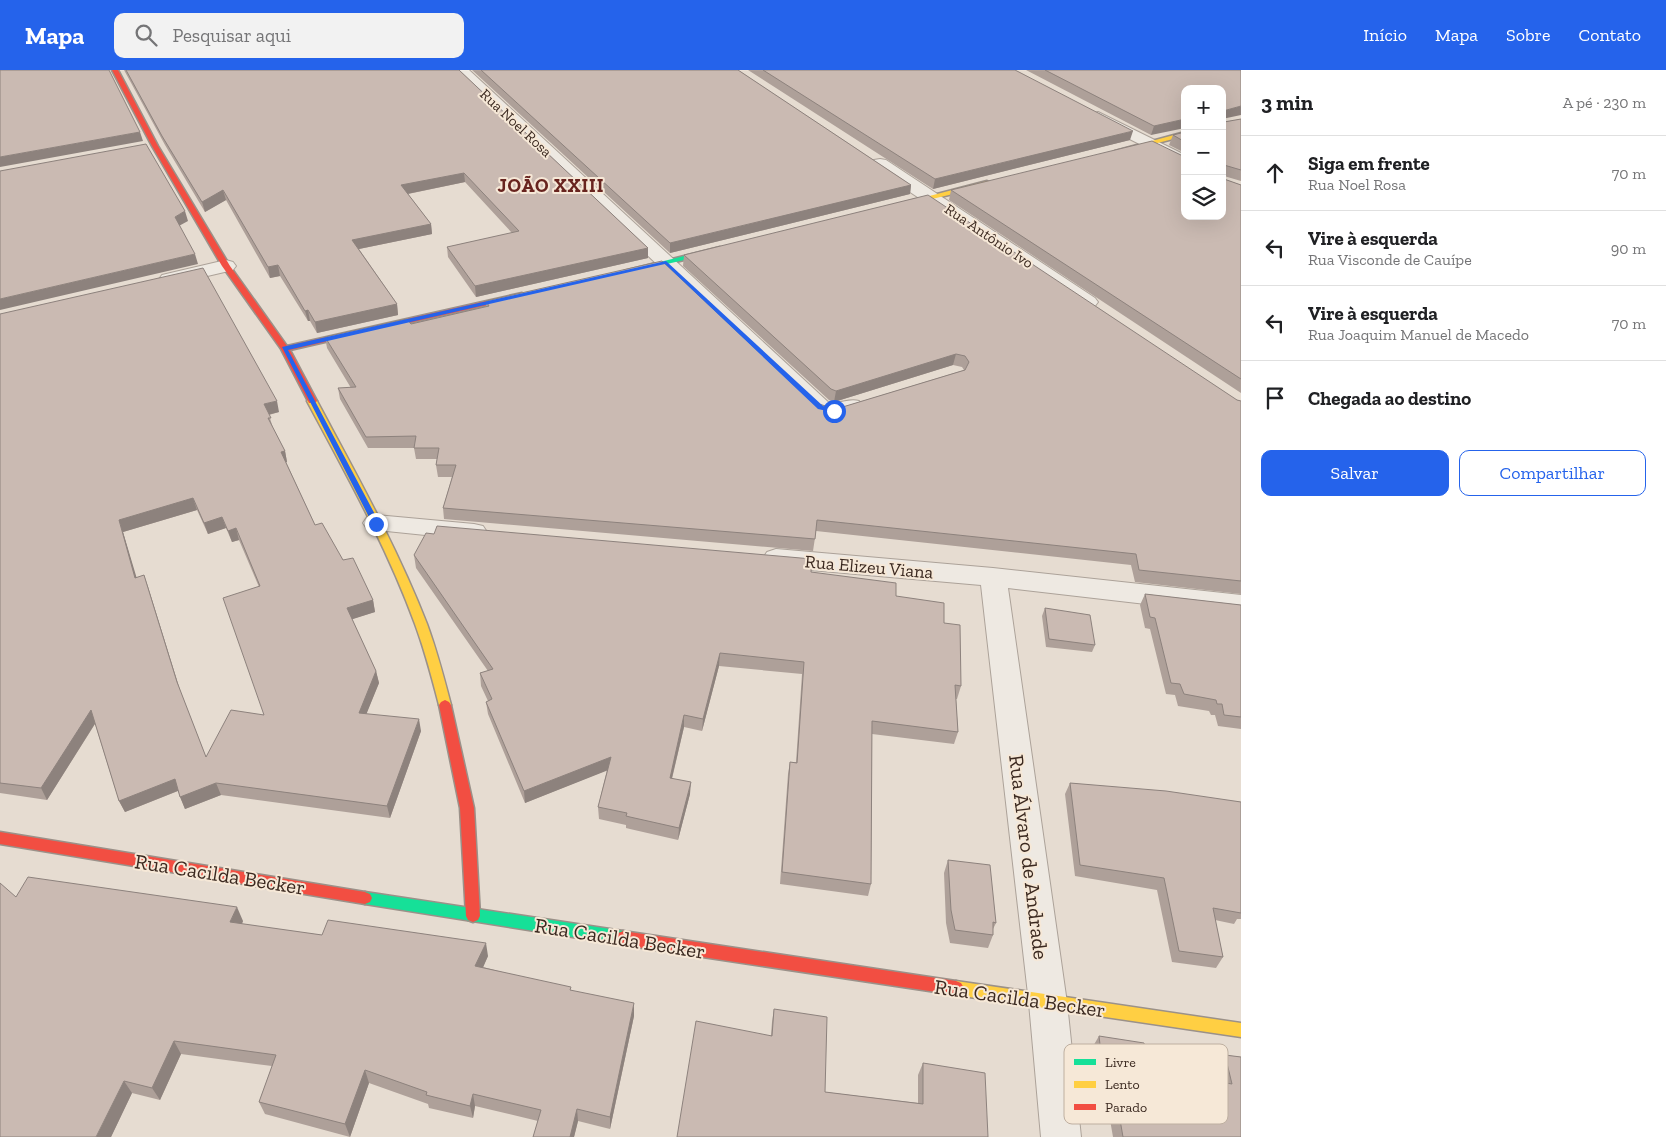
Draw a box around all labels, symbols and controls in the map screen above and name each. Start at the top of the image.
search box [114,13,464,58]
text: Mapa [25,21,84,50]
icon: search [132,21,160,49]
text: Pesquisar aqui [172,24,291,47]
text: Início [1363,24,1407,46]
text: Mapa [1435,24,1478,46]
text: Sobre [1506,24,1551,46]
text: Contato [1579,24,1641,46]
street label: Rua Noel Rosa [476,85,556,161]
map controls [1181,85,1226,220]
button: + [1181,85,1226,130]
text: 3 min [1261,90,1313,115]
text: A pé · 230 m [1563,93,1646,112]
button: − [1181,130,1226,175]
text: Siga em frente [1308,152,1430,175]
icon: ahead [1261,159,1289,187]
text: 70 m [1612,164,1646,183]
district label: JOÃO XXIII [498,174,604,197]
button: layers [1181,175,1226,220]
text: Rua Noel Rosa [1308,175,1406,194]
street label: Rua Antônio Ivo [941,200,1037,272]
text: Vire à esquerda [1308,227,1438,250]
icon: left [1261,234,1289,262]
text: 90 m [1611,239,1646,258]
text: Rua Visconde de Cauípe [1308,250,1472,269]
text: Vire à esquerda [1308,302,1438,325]
icon: left [1261,309,1289,337]
text: 70 m [1612,314,1646,333]
text: Rua Joaquim Manuel de Macedo [1308,325,1529,344]
icon: arrive [1261,384,1289,412]
text: Chegada ao destino [1308,387,1471,410]
route start [823,400,846,423]
button: Salvar [1261,450,1449,496]
button: Compartilhar [1459,450,1646,496]
route end [365,513,388,536]
street label: Rua Elizeu Viana [804,550,934,584]
street label: Rua Álvaro de Andrade [1004,753,1054,961]
street label: Rua Cacilda Becker [133,848,307,900]
street label: Rua Cacilda Becker [533,912,707,964]
street label: Rua Cacilda Becker [933,974,1107,1022]
legend [1064,1044,1228,1124]
text: Livre [1105,1054,1136,1071]
text: Lento [1105,1076,1140,1093]
text: Parado [1105,1099,1147,1116]

